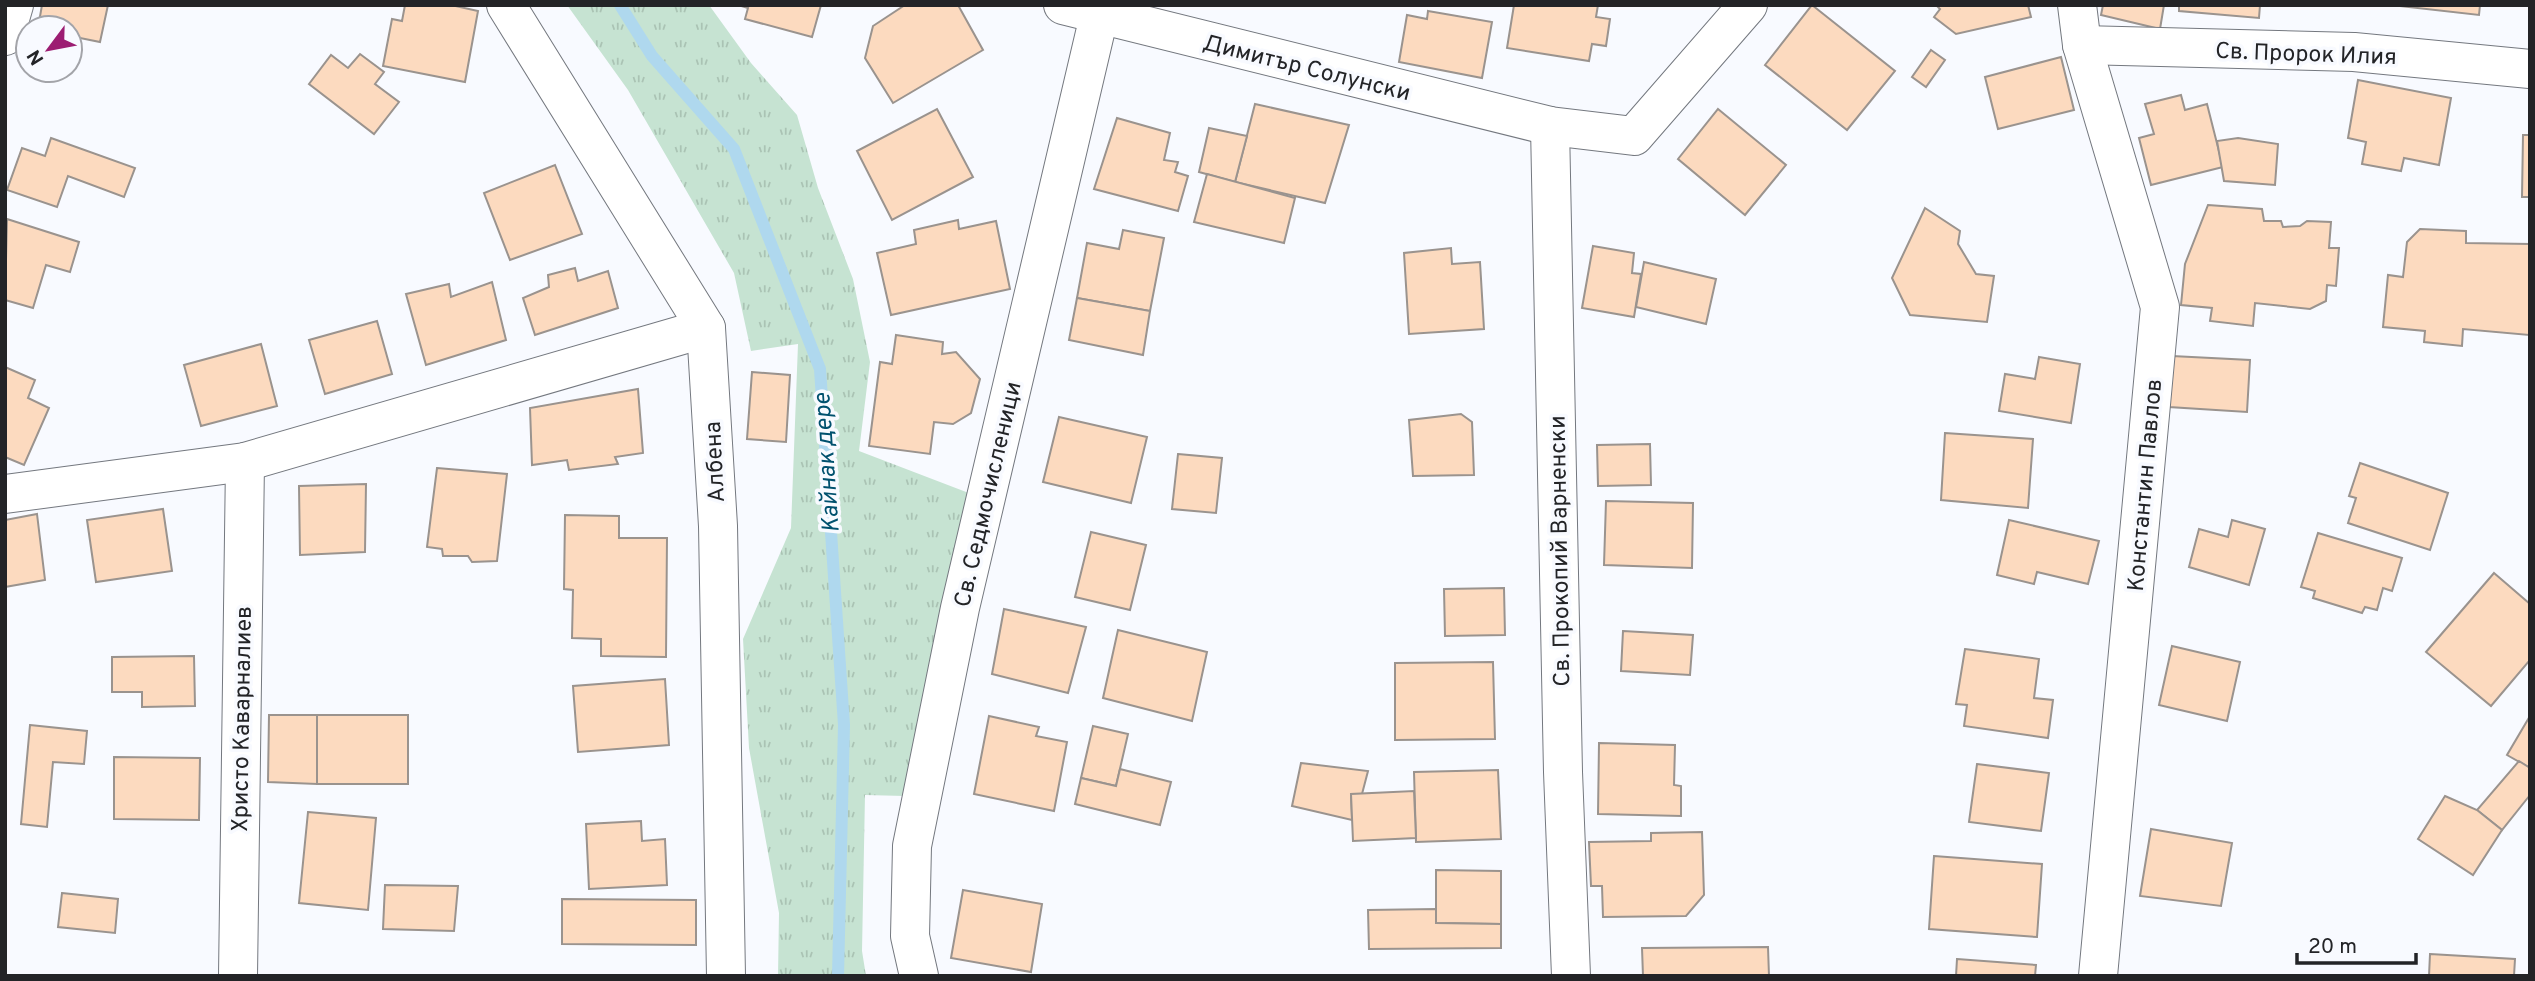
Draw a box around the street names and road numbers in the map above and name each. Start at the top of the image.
street label: Димитър Солунски [1200,30,1413,109]
street label: Св. Пророк Илия [2215,38,2397,73]
street label: Константин Павлов [2123,378,2170,593]
street label: Св. Седмочисленици [949,379,1029,610]
street label: Св. Прокопий Варненски [1545,415,1578,687]
street label: Албена [700,420,733,503]
street label: Христо Каварналиев [227,606,260,832]

